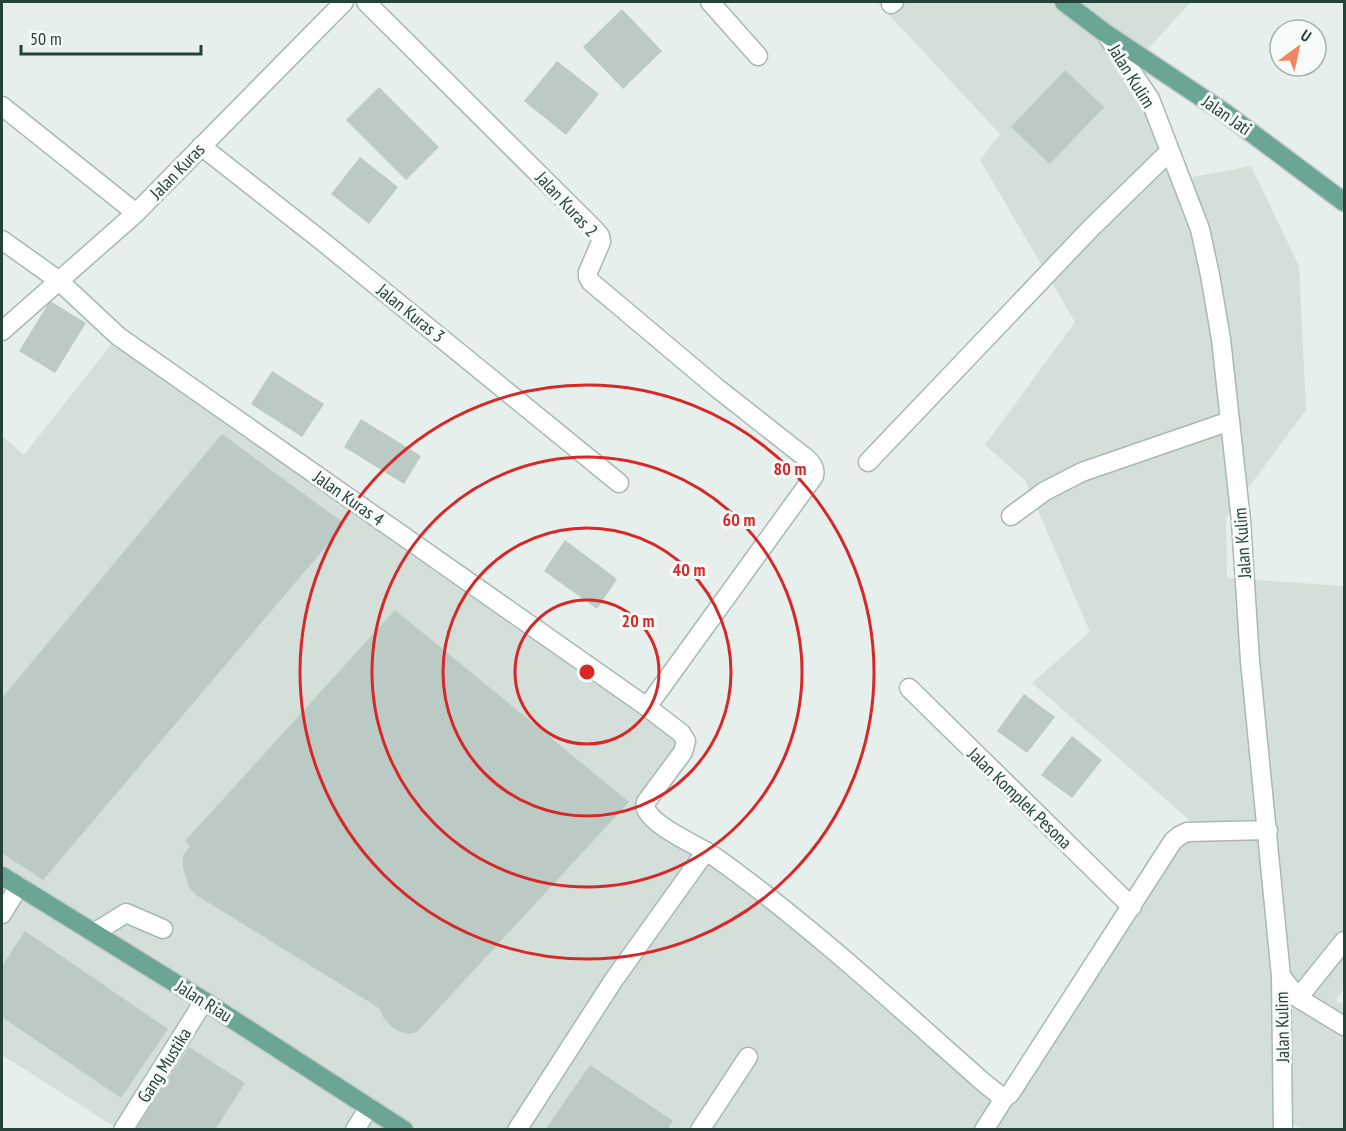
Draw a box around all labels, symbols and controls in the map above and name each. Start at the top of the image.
scale bar [21,18,201,56]
north arrow [1268,18,1328,78]
text: U [1297,25,1315,46]
text: 50 m [30,27,62,50]
street label: Jalan Kulim [1103,39,1161,112]
street label: Jalan Jati [1197,89,1256,140]
street label: Jalan Kuras [144,138,209,205]
street label: Jalan Kuras 2 [530,166,603,241]
street label: Jalan Kuras 3 [371,278,450,347]
text: 80 m [774,457,806,480]
street label: Jalan Kuras 4 [308,465,389,531]
street label: Jalan Kulim [1228,507,1256,580]
text: 60 m [723,508,755,531]
text: 40 m [673,558,705,581]
text: 20 m [622,609,654,632]
centre of rings [577,662,597,682]
street label: Jalan Komplek Pesona [962,742,1077,854]
street label: Jalan Riau [171,974,236,1027]
street label: Jalan Kulim [1270,991,1294,1064]
street label: Gang Mustika [132,1023,196,1107]

